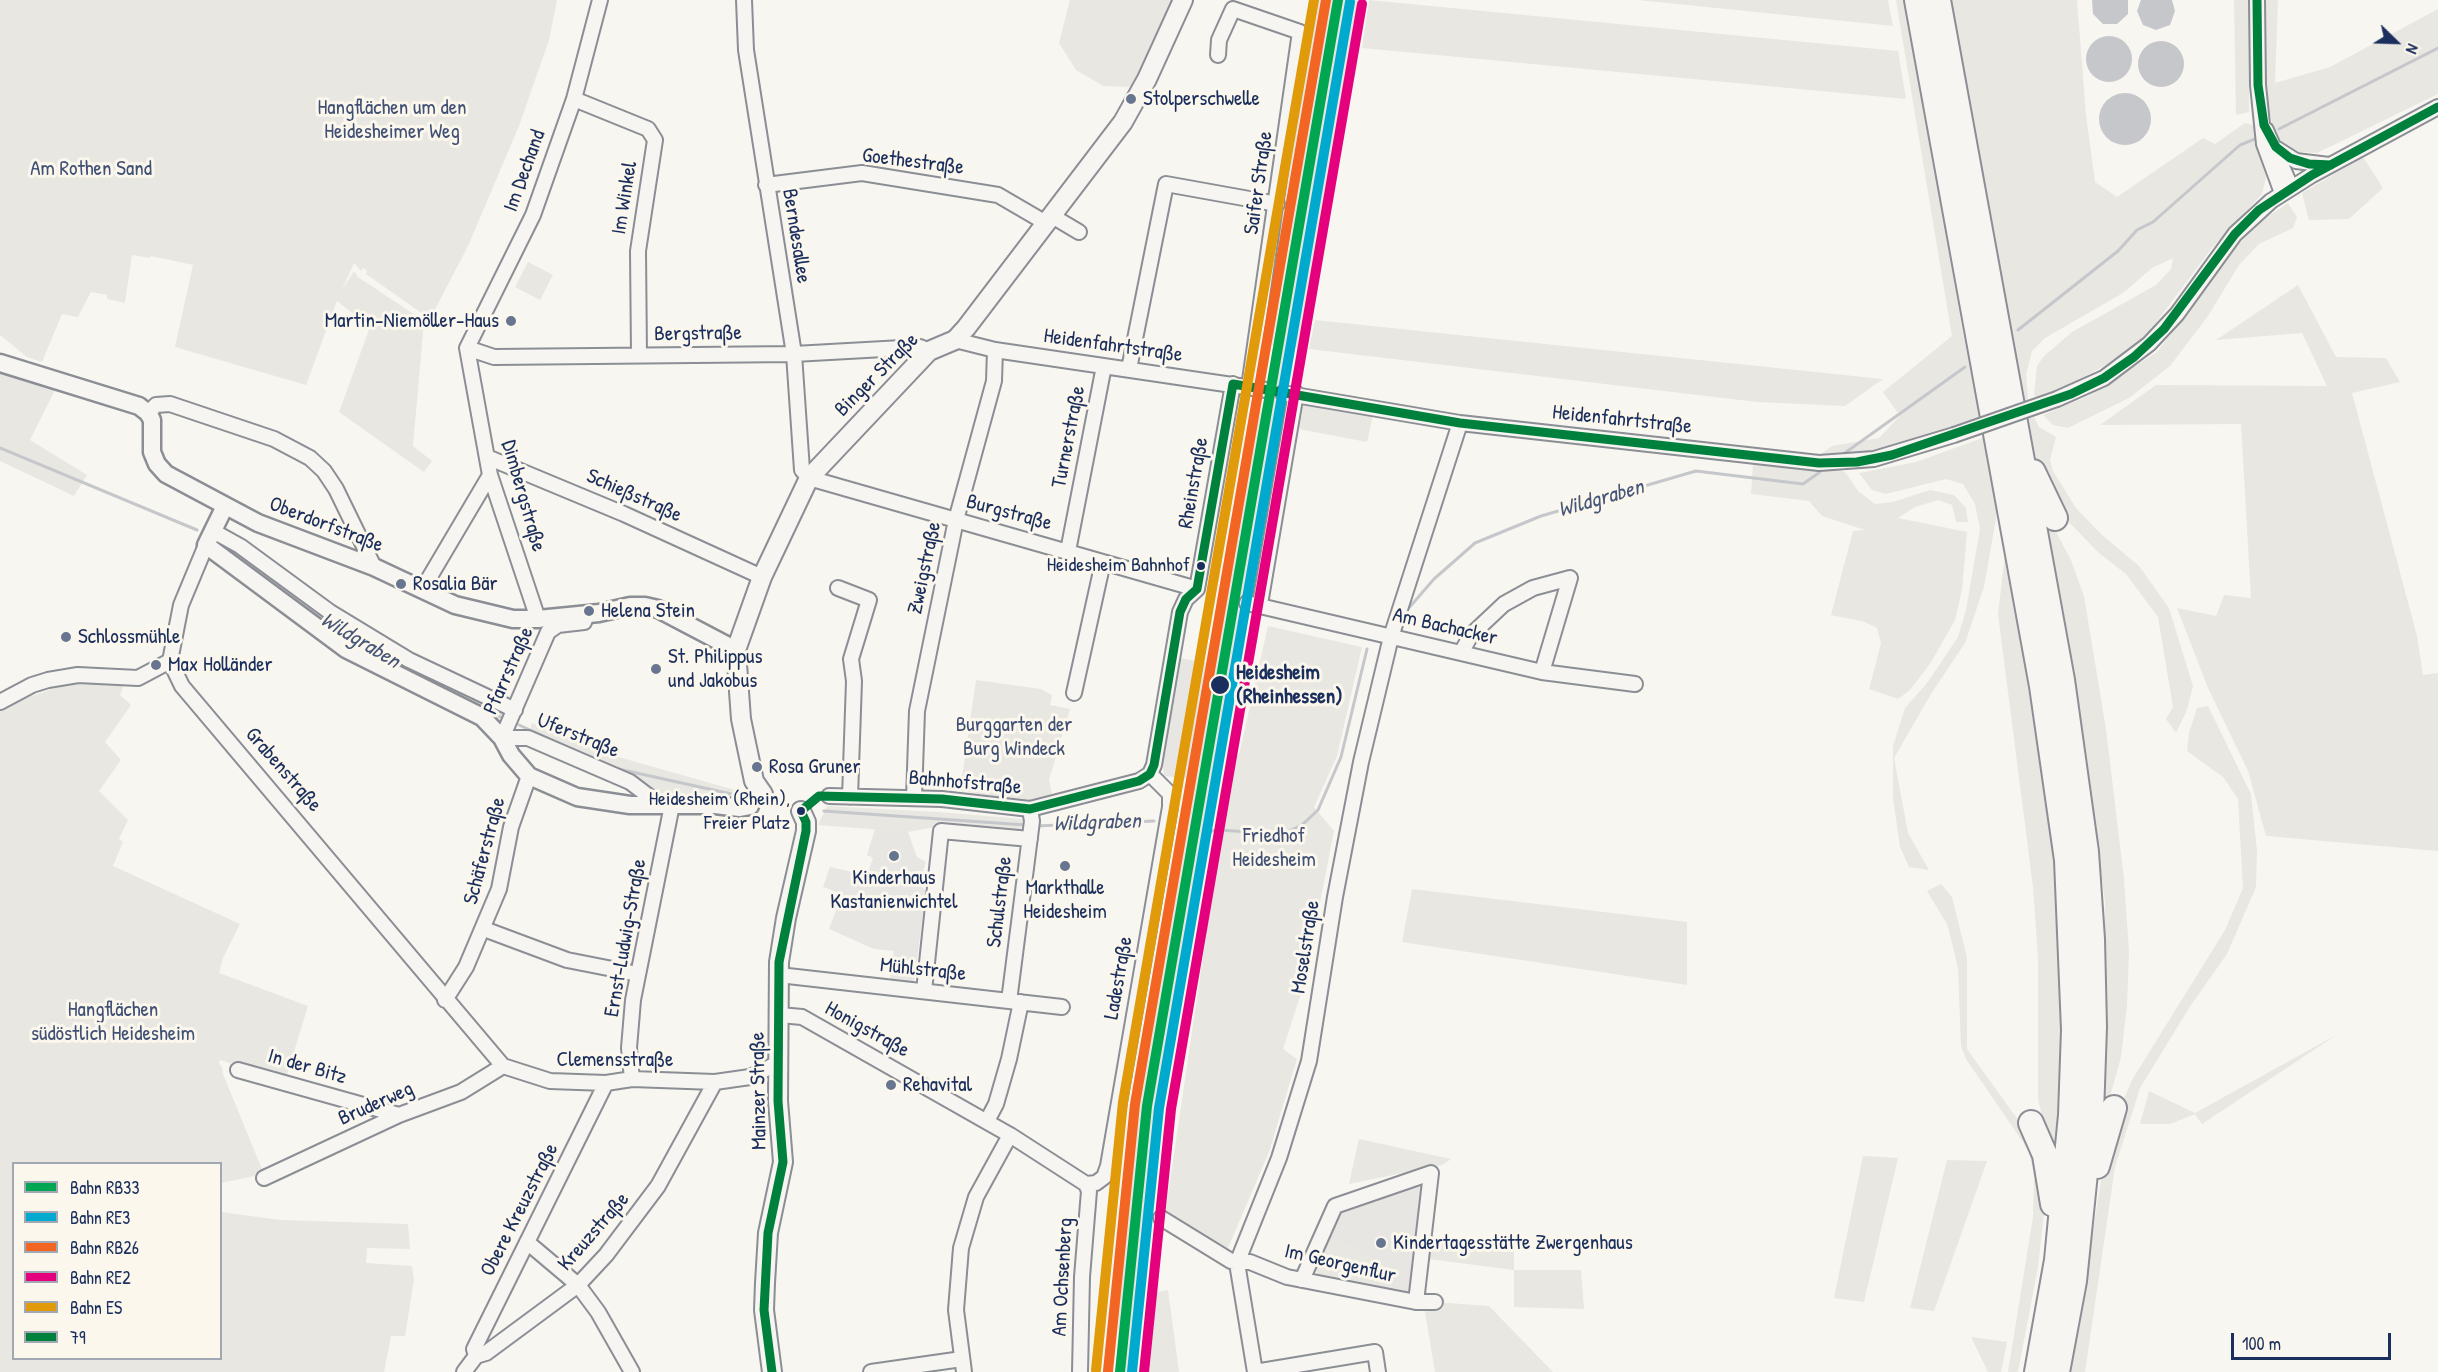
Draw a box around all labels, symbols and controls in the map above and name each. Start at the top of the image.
north arrow [2366,12,2426,72]
text: N [2401,41,2424,57]
place label: Stolperschwelle [1143,86,1260,112]
marker: Stolperschwelle [1124,92,1138,106]
park label: Hangflächen um den Heidesheimer Weg [317,95,467,145]
street label: Im Dechand [499,127,551,215]
street label: Saifer Straße [1239,130,1279,236]
street label: Goethestraße [861,143,965,181]
park label: Am Rothen Sand [30,156,152,182]
street label: Im Winkel [607,160,643,236]
street label: Berndesallee [776,187,816,285]
place label: Martin-Niemöller-Haus [325,308,499,334]
marker: Martin-Niemöller-Haus [504,314,518,328]
street label: Bergstraße [654,321,742,347]
street label: Heidenfahrtstraße [1042,324,1184,368]
street label: Binger Straße [830,328,924,422]
street label: Turnerstraße [1047,384,1091,490]
street label: Heidenfahrtstraße [1551,400,1693,440]
street label: Rheinstraße [1174,436,1214,530]
street label: Dimbergstraße [495,437,551,555]
street label: Schießstraße [582,464,686,528]
water label: Wildgraben [1555,474,1647,524]
street label: Burgstraße [963,489,1055,537]
street label: Oberdorfstraße [265,492,387,558]
street label: Zweigstraße [903,519,947,617]
place label: Heidesheim Bahnhof [1047,554,1190,578]
marker: Heidesheim Bahnhof [1195,560,1207,572]
place label: Rosalia Bär [413,571,498,597]
marker: Rosalia Bär [394,577,408,591]
place label: Helena Stein [601,598,695,624]
street label: Am Bachacker [1390,603,1500,651]
marker: Helena Stein [582,604,596,618]
water label: Wildgraben [316,607,404,675]
street label: Pfarrstraße [479,623,539,719]
place label: Schlossmühle [78,624,180,650]
marker: Schlossmühle [59,630,73,644]
place label: St. Philippus und Jakobus [668,644,763,694]
place label: Max Holländer [168,652,273,678]
marker: Max Holländer [149,658,163,672]
place label: Heidesheim (Rheinhessen) [1236,660,1343,710]
marker: St. Philippus und Jakobus [649,662,663,676]
marker: Heidesheim (Rheinhessen) [1209,674,1231,696]
street label: Uferstraße [533,708,623,764]
park label: Burggarten der Burg Windeck [956,712,1072,762]
street label: Grabenstraße [239,722,327,818]
place label: Rosa Gruner [769,754,861,780]
marker: Rosa Gruner [750,760,764,774]
street label: Bahnhofstraße [908,766,1022,800]
place label: Heidesheim (Rhein), Freier Platz [649,788,790,835]
street label: Schäferstraße [459,795,511,907]
marker: Heidesheim (Rhein), Freier Platz [795,805,807,817]
water label: Wildgraben [1053,808,1141,838]
park label: Friedhof Heidesheim [1232,823,1316,873]
marker: Kinderhaus Kastanienwichtel [887,849,901,863]
street label: Schulstraße [982,855,1018,949]
street label: Ernst-Ludwig-Straße [600,857,652,1019]
marker: Markthalle Heidesheim [1058,859,1072,873]
place label: Kinderhaus Kastanienwichtel [830,865,958,915]
place label: Markthalle Heidesheim [1023,875,1107,925]
street label: Moselstraße [1286,899,1326,995]
street label: Ladestraße [1099,935,1139,1021]
street label: Mühlstraße [879,953,967,987]
street label: Honigstraße [820,996,914,1064]
park label: Hangflächen südöstlich Heidesheim [31,997,195,1047]
street label: Mainzer Straße [745,1032,773,1150]
street label: In der Bitz [265,1044,349,1090]
street label: Clemensstraße [557,1047,673,1073]
place label: Rehavital [903,1072,972,1098]
street label: Bruderweg [335,1076,417,1132]
marker: Rehavital [884,1078,898,1092]
street label: Obere Kreuzstraße [476,1139,564,1281]
legend [12,1162,222,1360]
text: Bahn RB33 [70,1175,139,1200]
street label: Kreuzstraße [553,1188,635,1276]
text: Bahn RE3 [70,1205,130,1230]
street label: Am Ochsenberg [1047,1217,1079,1337]
place label: Kindertagesstätte Zwergenhaus [1393,1230,1633,1256]
text: Bahn RB26 [70,1235,139,1260]
marker: Kindertagesstätte Zwergenhaus [1374,1236,1388,1250]
street label: Im Georgenflur [1282,1239,1398,1289]
text: Bahn RE2 [70,1265,131,1290]
text: Bahn ES [70,1295,122,1320]
scale bar [2234,1321,2394,1359]
text: 79 [70,1325,86,1350]
text: 100 m [2242,1331,2281,1356]

